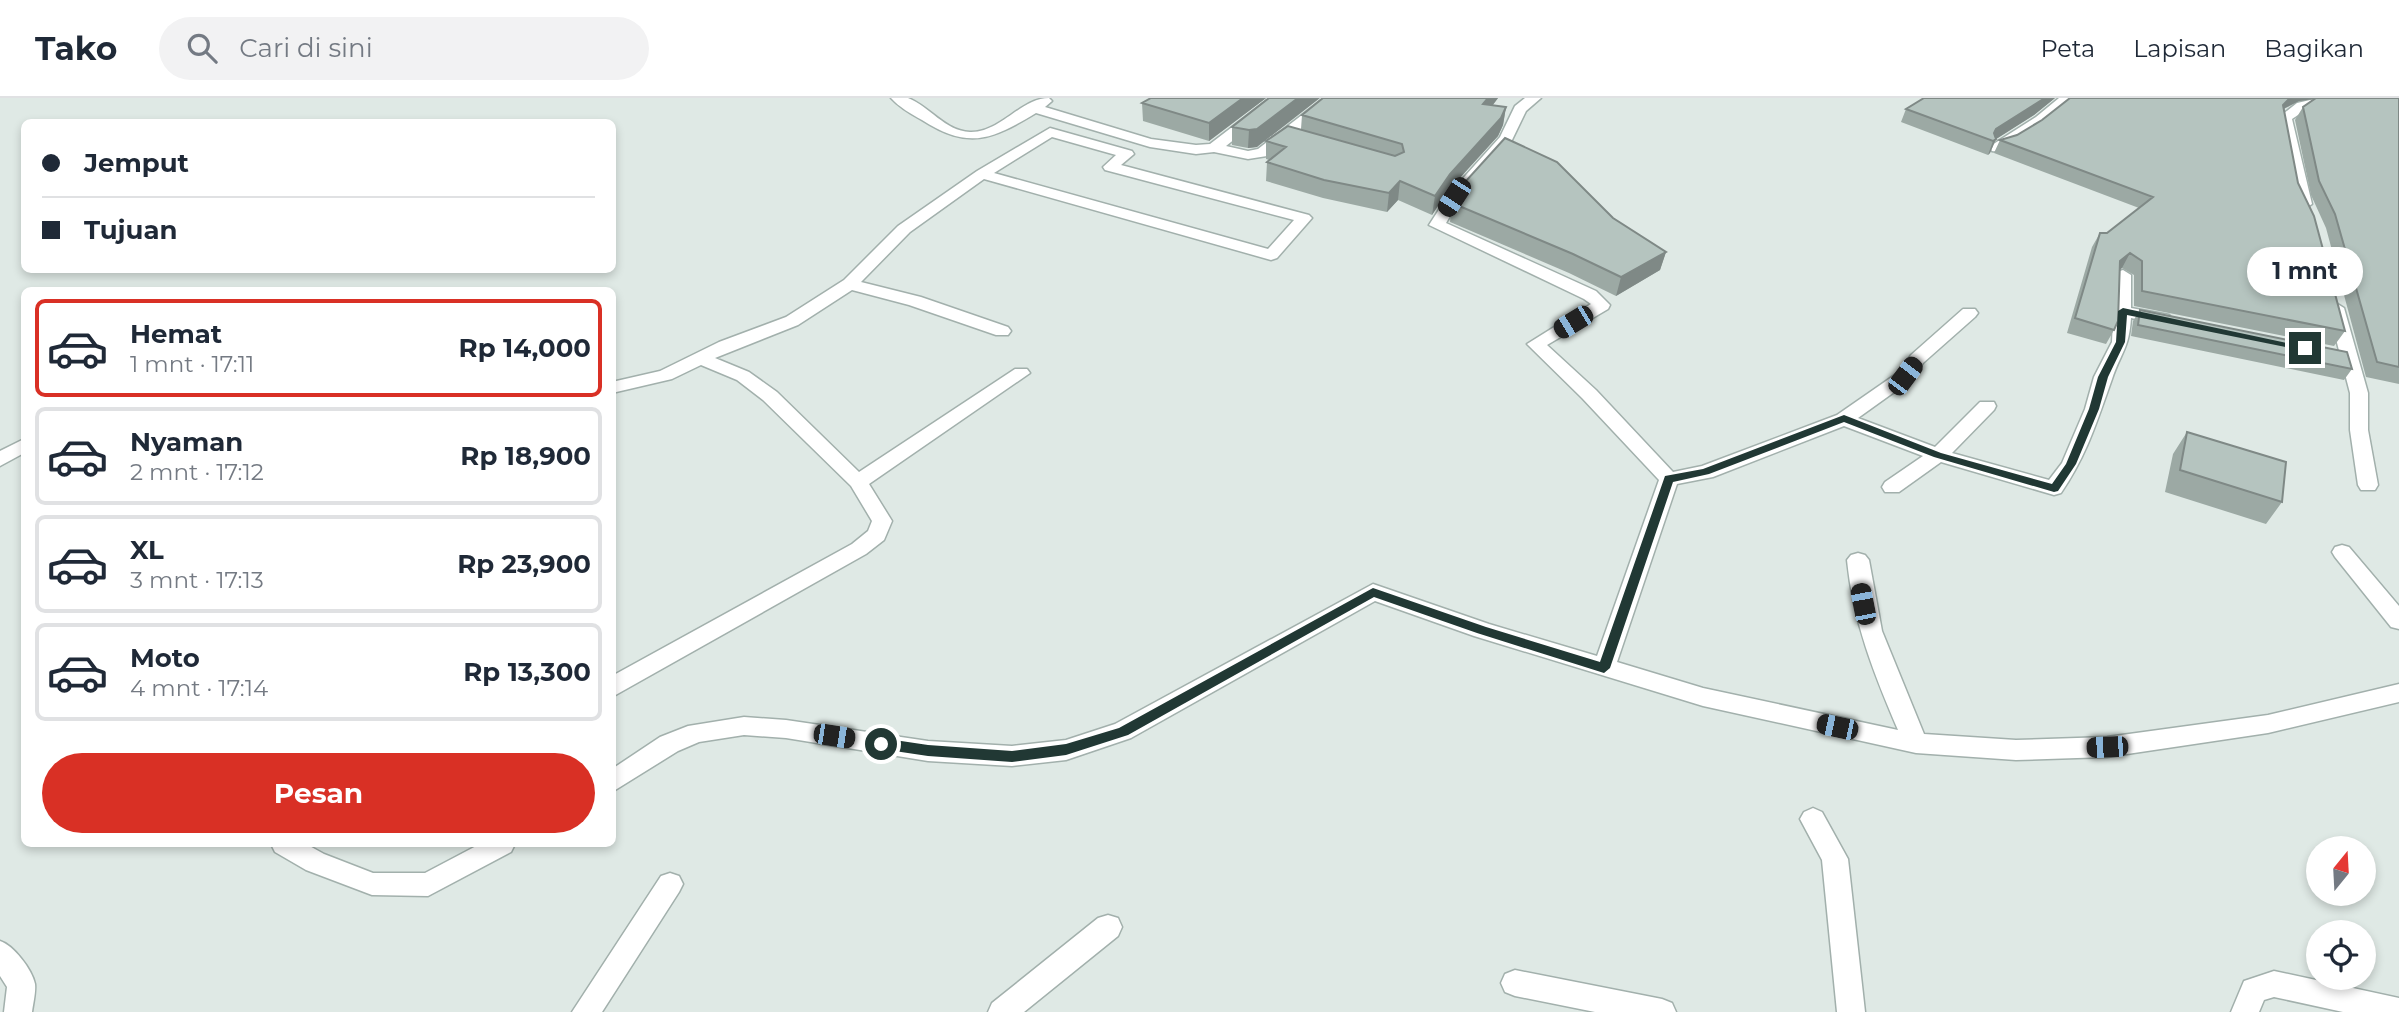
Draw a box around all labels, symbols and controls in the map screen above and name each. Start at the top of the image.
search box [159,17,649,80]
text: Tako [35,28,117,68]
icon: search [183,29,221,67]
text: Cari di sini [239,32,373,64]
text: Peta [2040,34,2095,63]
text: Lapisan [2133,34,2226,63]
text: Bagikan [2264,34,2364,63]
text: Jemput [84,147,189,179]
car [1434,174,1475,220]
text: Tujuan [84,214,177,246]
callout: 1 mnt [2247,246,2363,296]
text: 1 mnt [2272,257,2338,285]
car [1550,302,1597,342]
icon: car [46,317,109,380]
text: Hemat [130,318,222,350]
text: Rp 14,000 [459,332,591,364]
route end [2289,332,2321,364]
text: 1 mnt · 17:11 [130,350,254,378]
car [1884,353,1927,399]
icon: car [46,425,109,488]
text: Nyaman [130,426,243,458]
text: Rp 18,900 [460,440,591,472]
text: 2 mnt · 17:12 [130,458,264,486]
icon: car [46,533,109,596]
text: XL [130,534,164,566]
text: Rp 23,900 [457,548,591,580]
text: 3 mnt · 17:13 [130,566,264,594]
car [1849,581,1878,627]
icon: car [46,641,109,704]
text: Moto [130,642,200,674]
text: Rp 13,300 [463,656,591,688]
text: 4 mnt · 17:14 [130,674,268,702]
car [1815,712,1860,742]
car [812,722,857,750]
route start [865,728,897,760]
car [2086,736,2129,758]
button: Pesan [42,753,595,833]
north arrow [2306,836,2376,906]
map controls [2306,836,2376,990]
button: locate [2306,920,2376,990]

